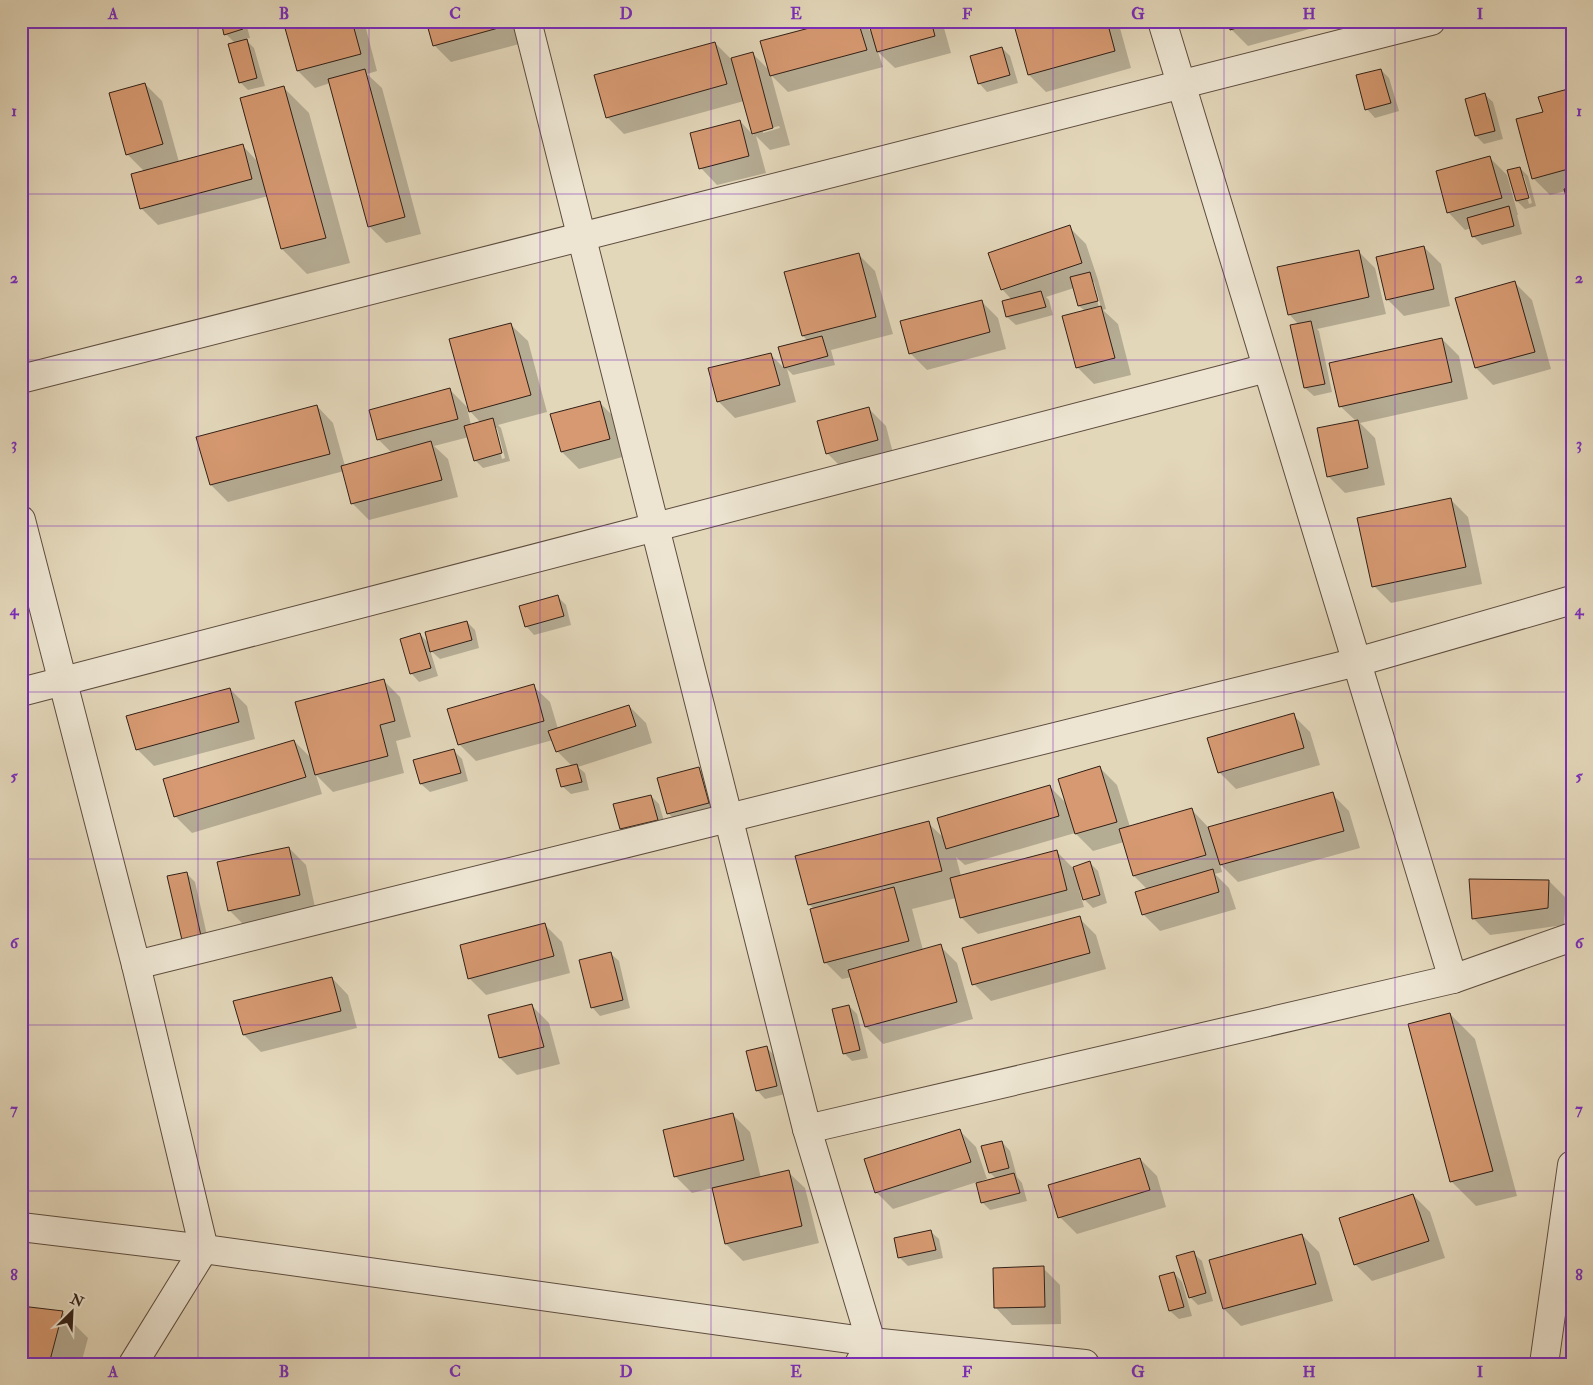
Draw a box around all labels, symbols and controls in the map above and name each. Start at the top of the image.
text: A [107,4,119,24]
text: B [279,4,289,24]
text: C [449,4,461,24]
text: D [619,4,633,24]
text: E [790,4,802,24]
text: F [962,4,972,24]
text: G [1131,4,1145,24]
text: H [1302,4,1316,24]
text: I [1477,4,1484,24]
text: 1 [11,101,17,121]
text: 1 [1576,101,1582,121]
text: 2 [10,268,18,288]
text: 2 [1575,268,1583,288]
text: 3 [11,434,17,454]
text: 3 [1576,434,1582,454]
text: 4 [9,600,20,620]
text: 4 [1574,600,1585,620]
text: 5 [10,766,18,786]
text: 5 [1575,766,1583,786]
text: 6 [10,933,20,953]
text: 6 [1575,933,1585,953]
text: 7 [10,1099,18,1119]
text: 7 [1575,1099,1583,1119]
text: 8 [10,1265,18,1285]
text: 8 [1575,1265,1583,1285]
north arrow [48,1288,98,1338]
text: N [67,1290,87,1311]
text: A [107,1362,119,1382]
text: B [279,1362,289,1382]
text: C [449,1362,461,1382]
text: D [619,1362,633,1382]
text: E [790,1362,802,1382]
text: F [962,1362,972,1382]
text: G [1131,1362,1145,1382]
text: H [1302,1362,1316,1382]
text: I [1477,1362,1484,1382]

